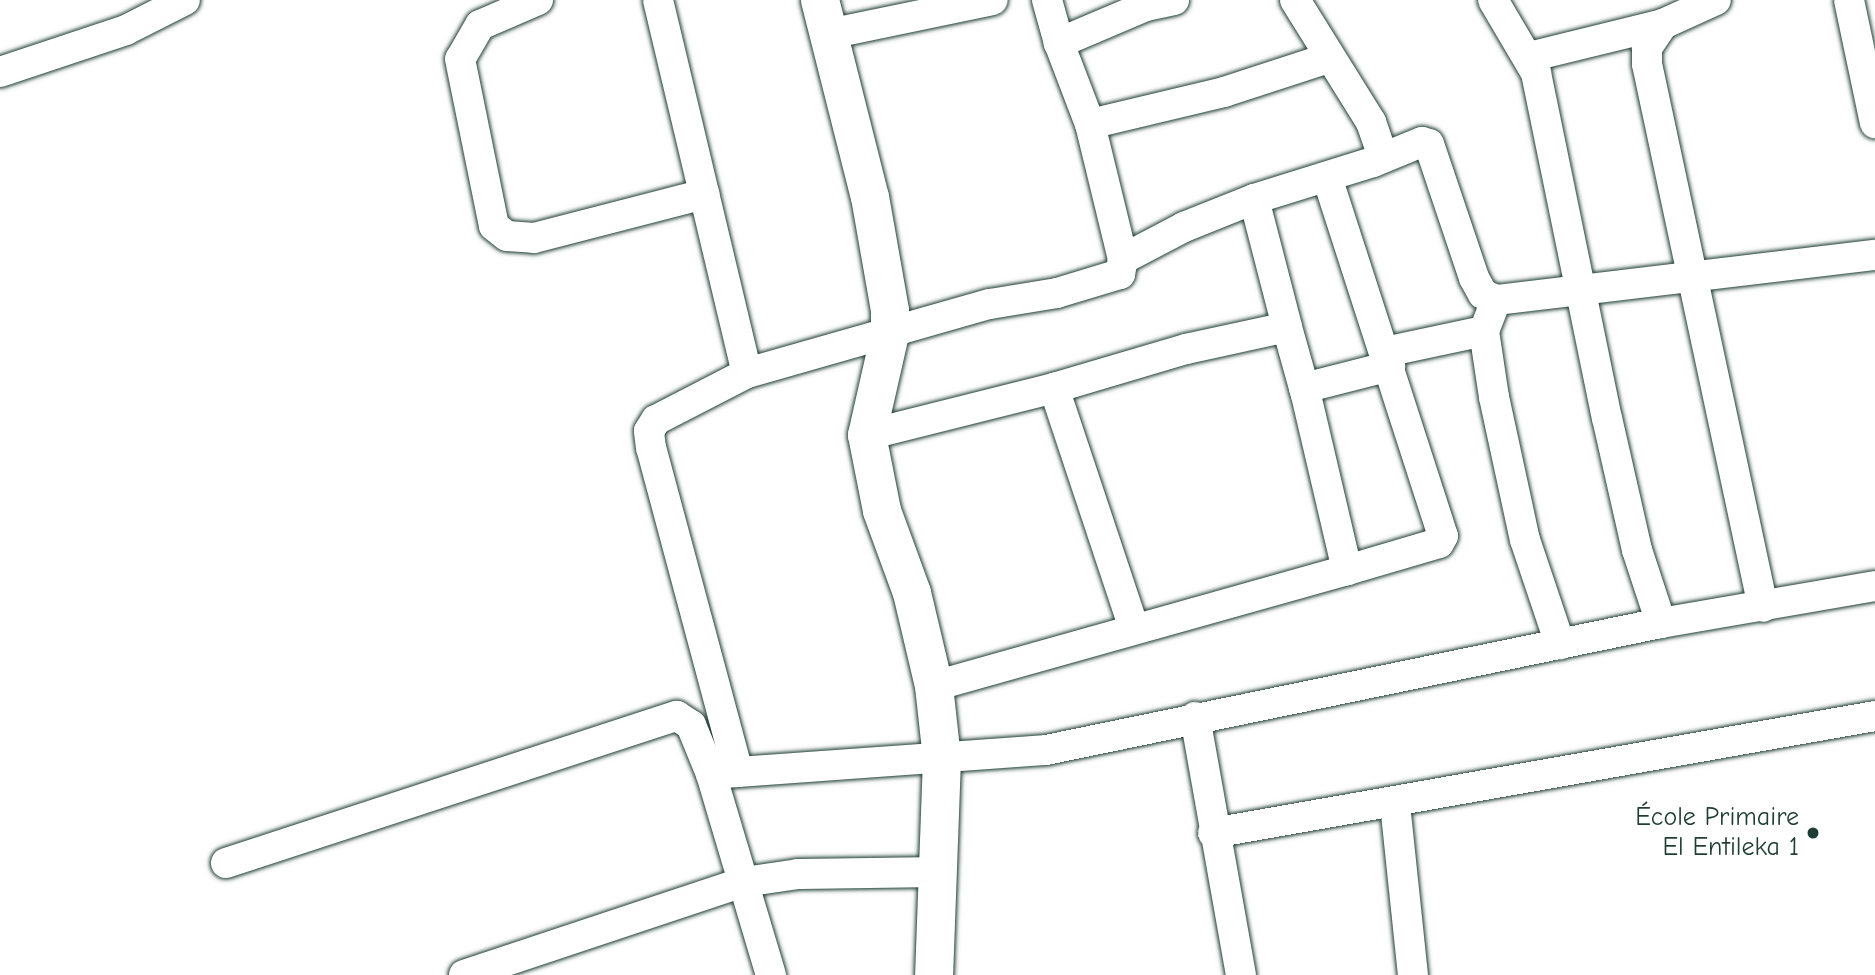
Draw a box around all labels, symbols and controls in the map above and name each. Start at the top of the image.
place label: École Primaire El Entileka 1 [1635,802,1799,864]
marker: École Primaire El Entileka 1 [1805,825,1821,841]

